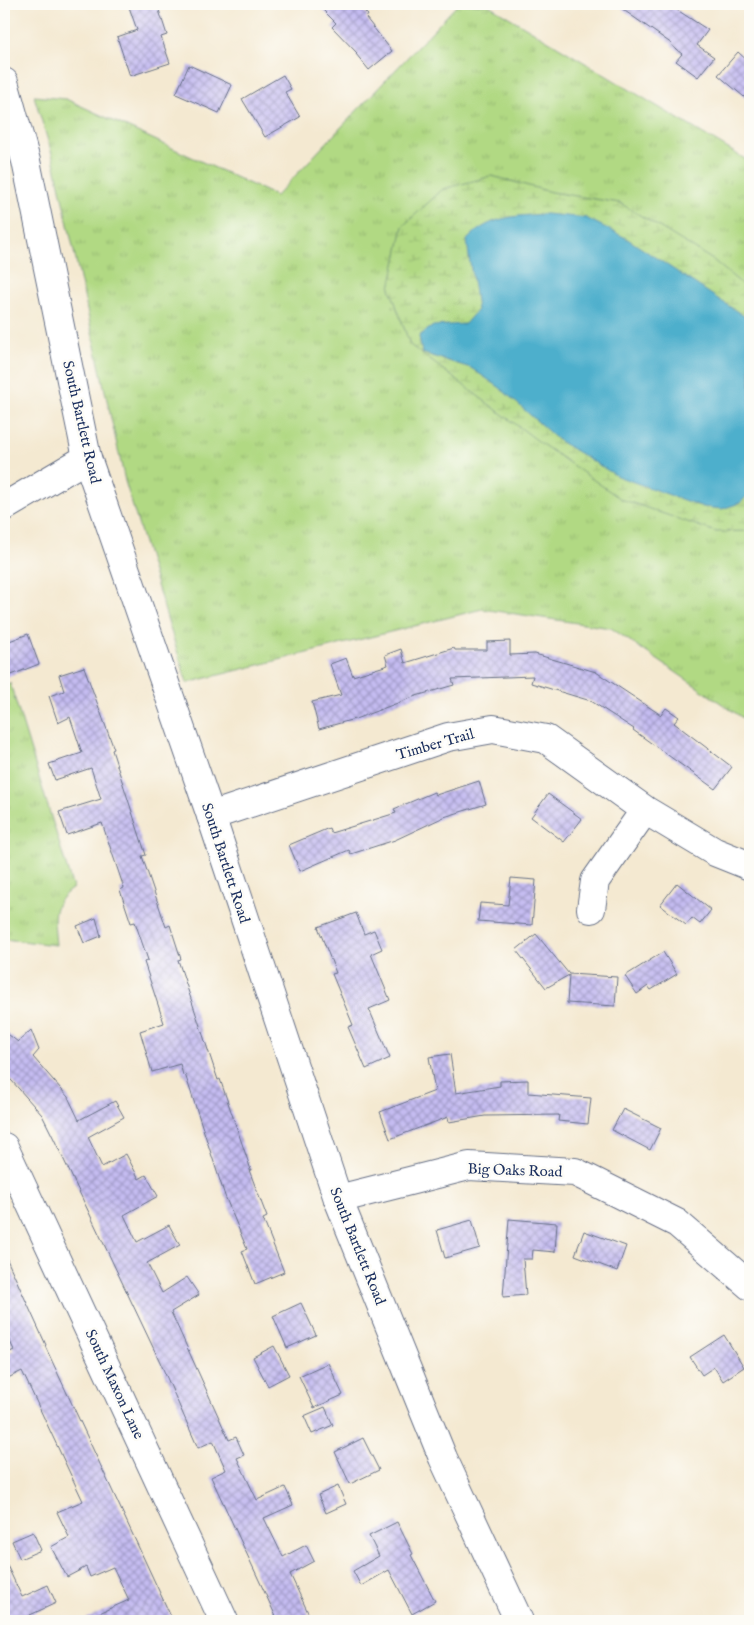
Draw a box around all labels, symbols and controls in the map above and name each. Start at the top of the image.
street label: South Bartlett Road [58,359,105,486]
street label: Timber Trail [394,724,477,765]
street label: South Bartlett Road [197,801,254,927]
street label: Big Oaks Road [467,1159,564,1182]
street label: South Bartlett Road [325,1185,390,1309]
street label: South Maxon Lane [81,1326,148,1442]

